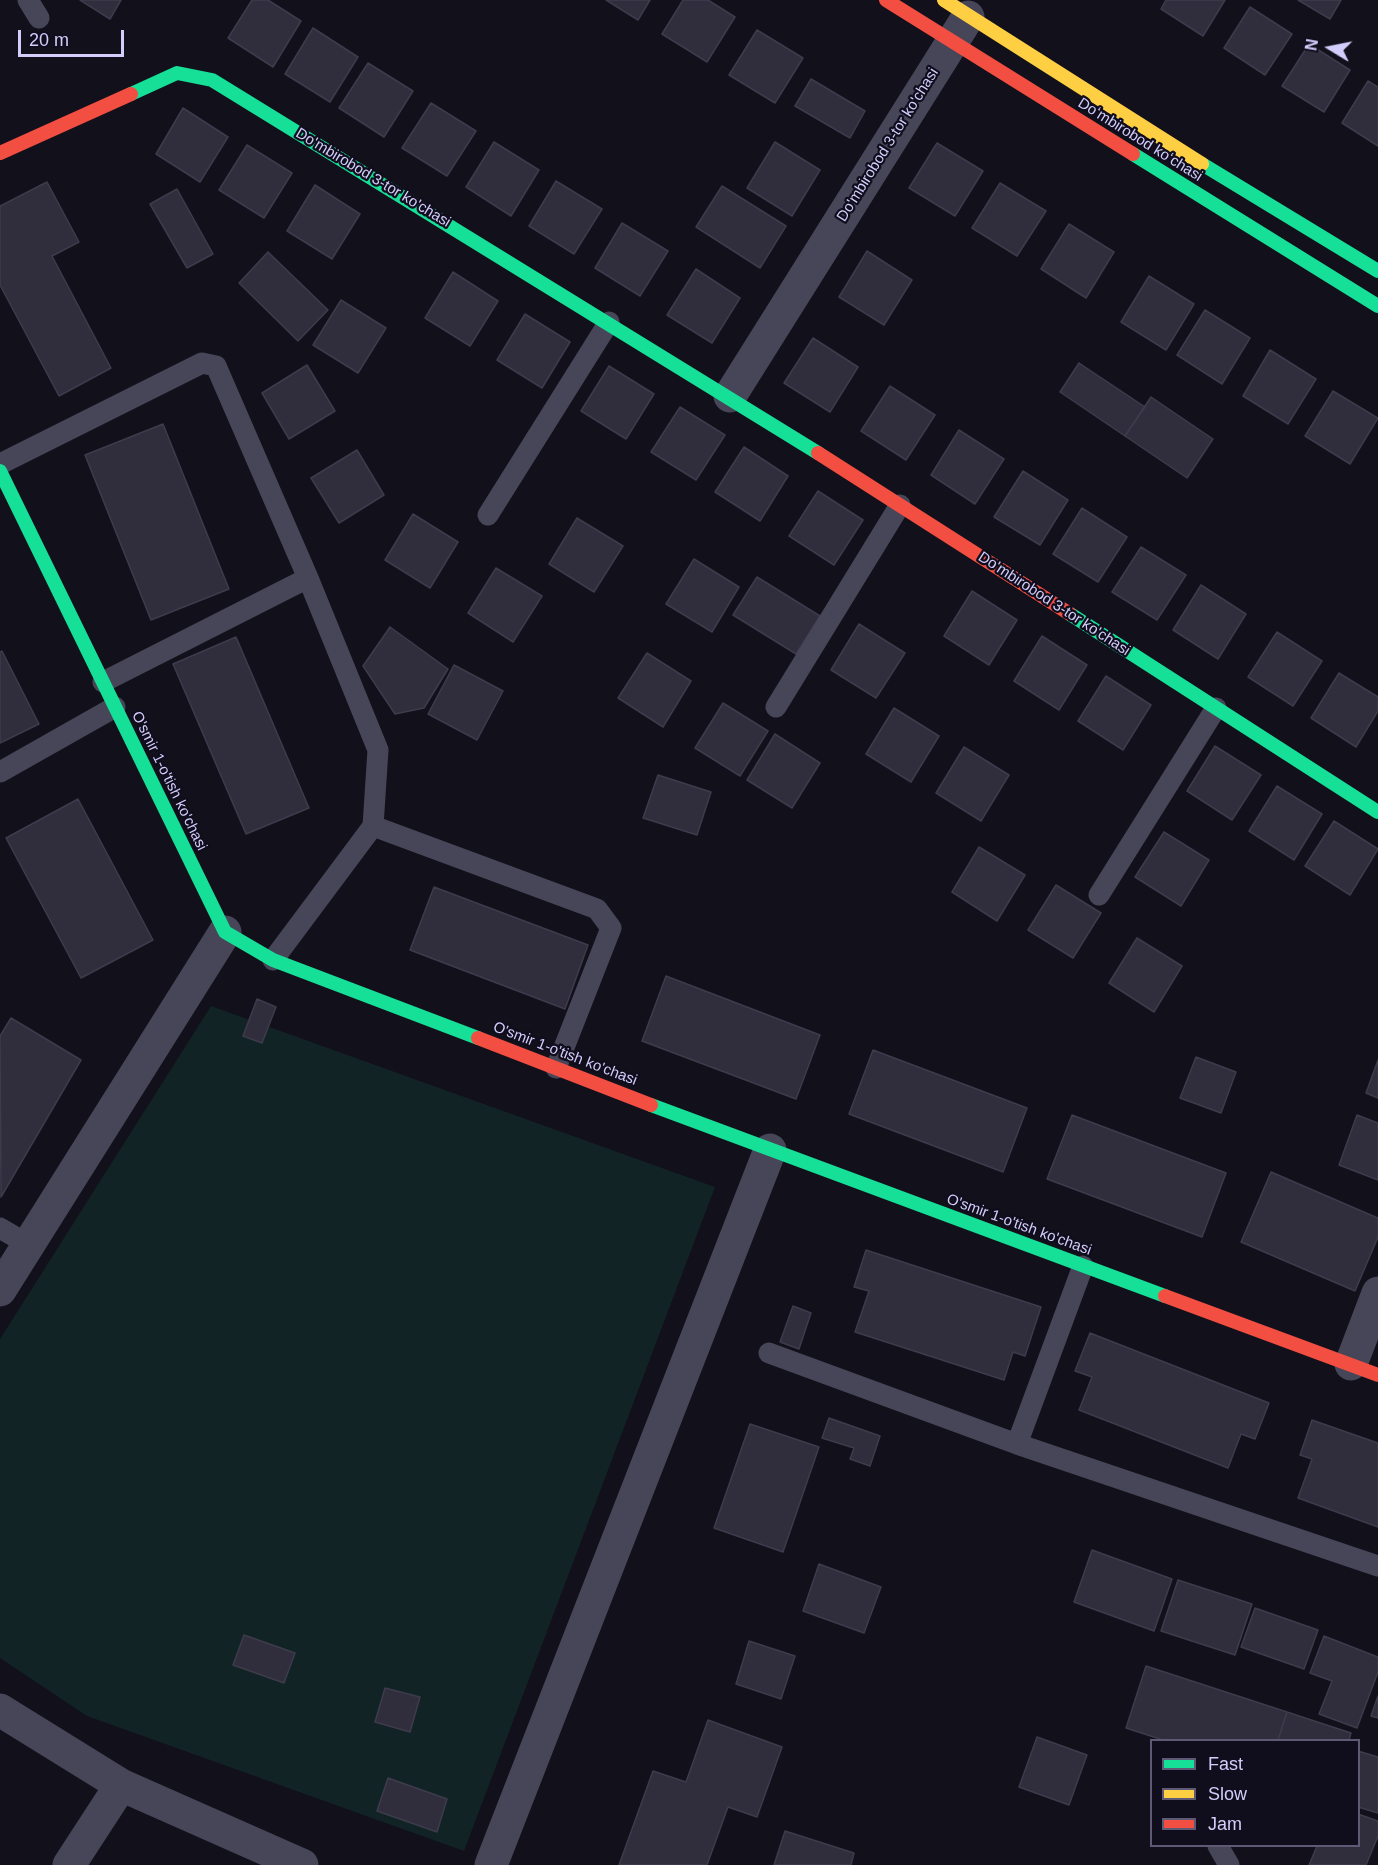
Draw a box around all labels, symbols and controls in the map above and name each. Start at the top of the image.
scale bar [21,18,128,56]
north arrow [1300,18,1360,78]
text: 20 m [29,30,69,50]
text: N [1302,38,1321,52]
street label: Do'mbirobod 3-tor ko'chasi [833,65,943,225]
street label: Doʻmbirobod koʻchasi [1074,94,1206,186]
street label: Do'mbirobod 3-tor ko'chasi [292,125,454,231]
street label: Do'mbirobod 3-tor ko'chasi [975,548,1133,660]
street label: O'smir 1-o'tish ko'chasi [127,708,211,854]
street label: O'smir 1-o'tish ko'chasi [490,1018,640,1090]
street label: O'smir 1-o'tish ko'chasi [944,1190,1094,1260]
legend [1150,1739,1360,1847]
text: Fast [1208,1754,1243,1774]
text: Slow [1208,1784,1247,1804]
text: Jam [1208,1814,1242,1834]

